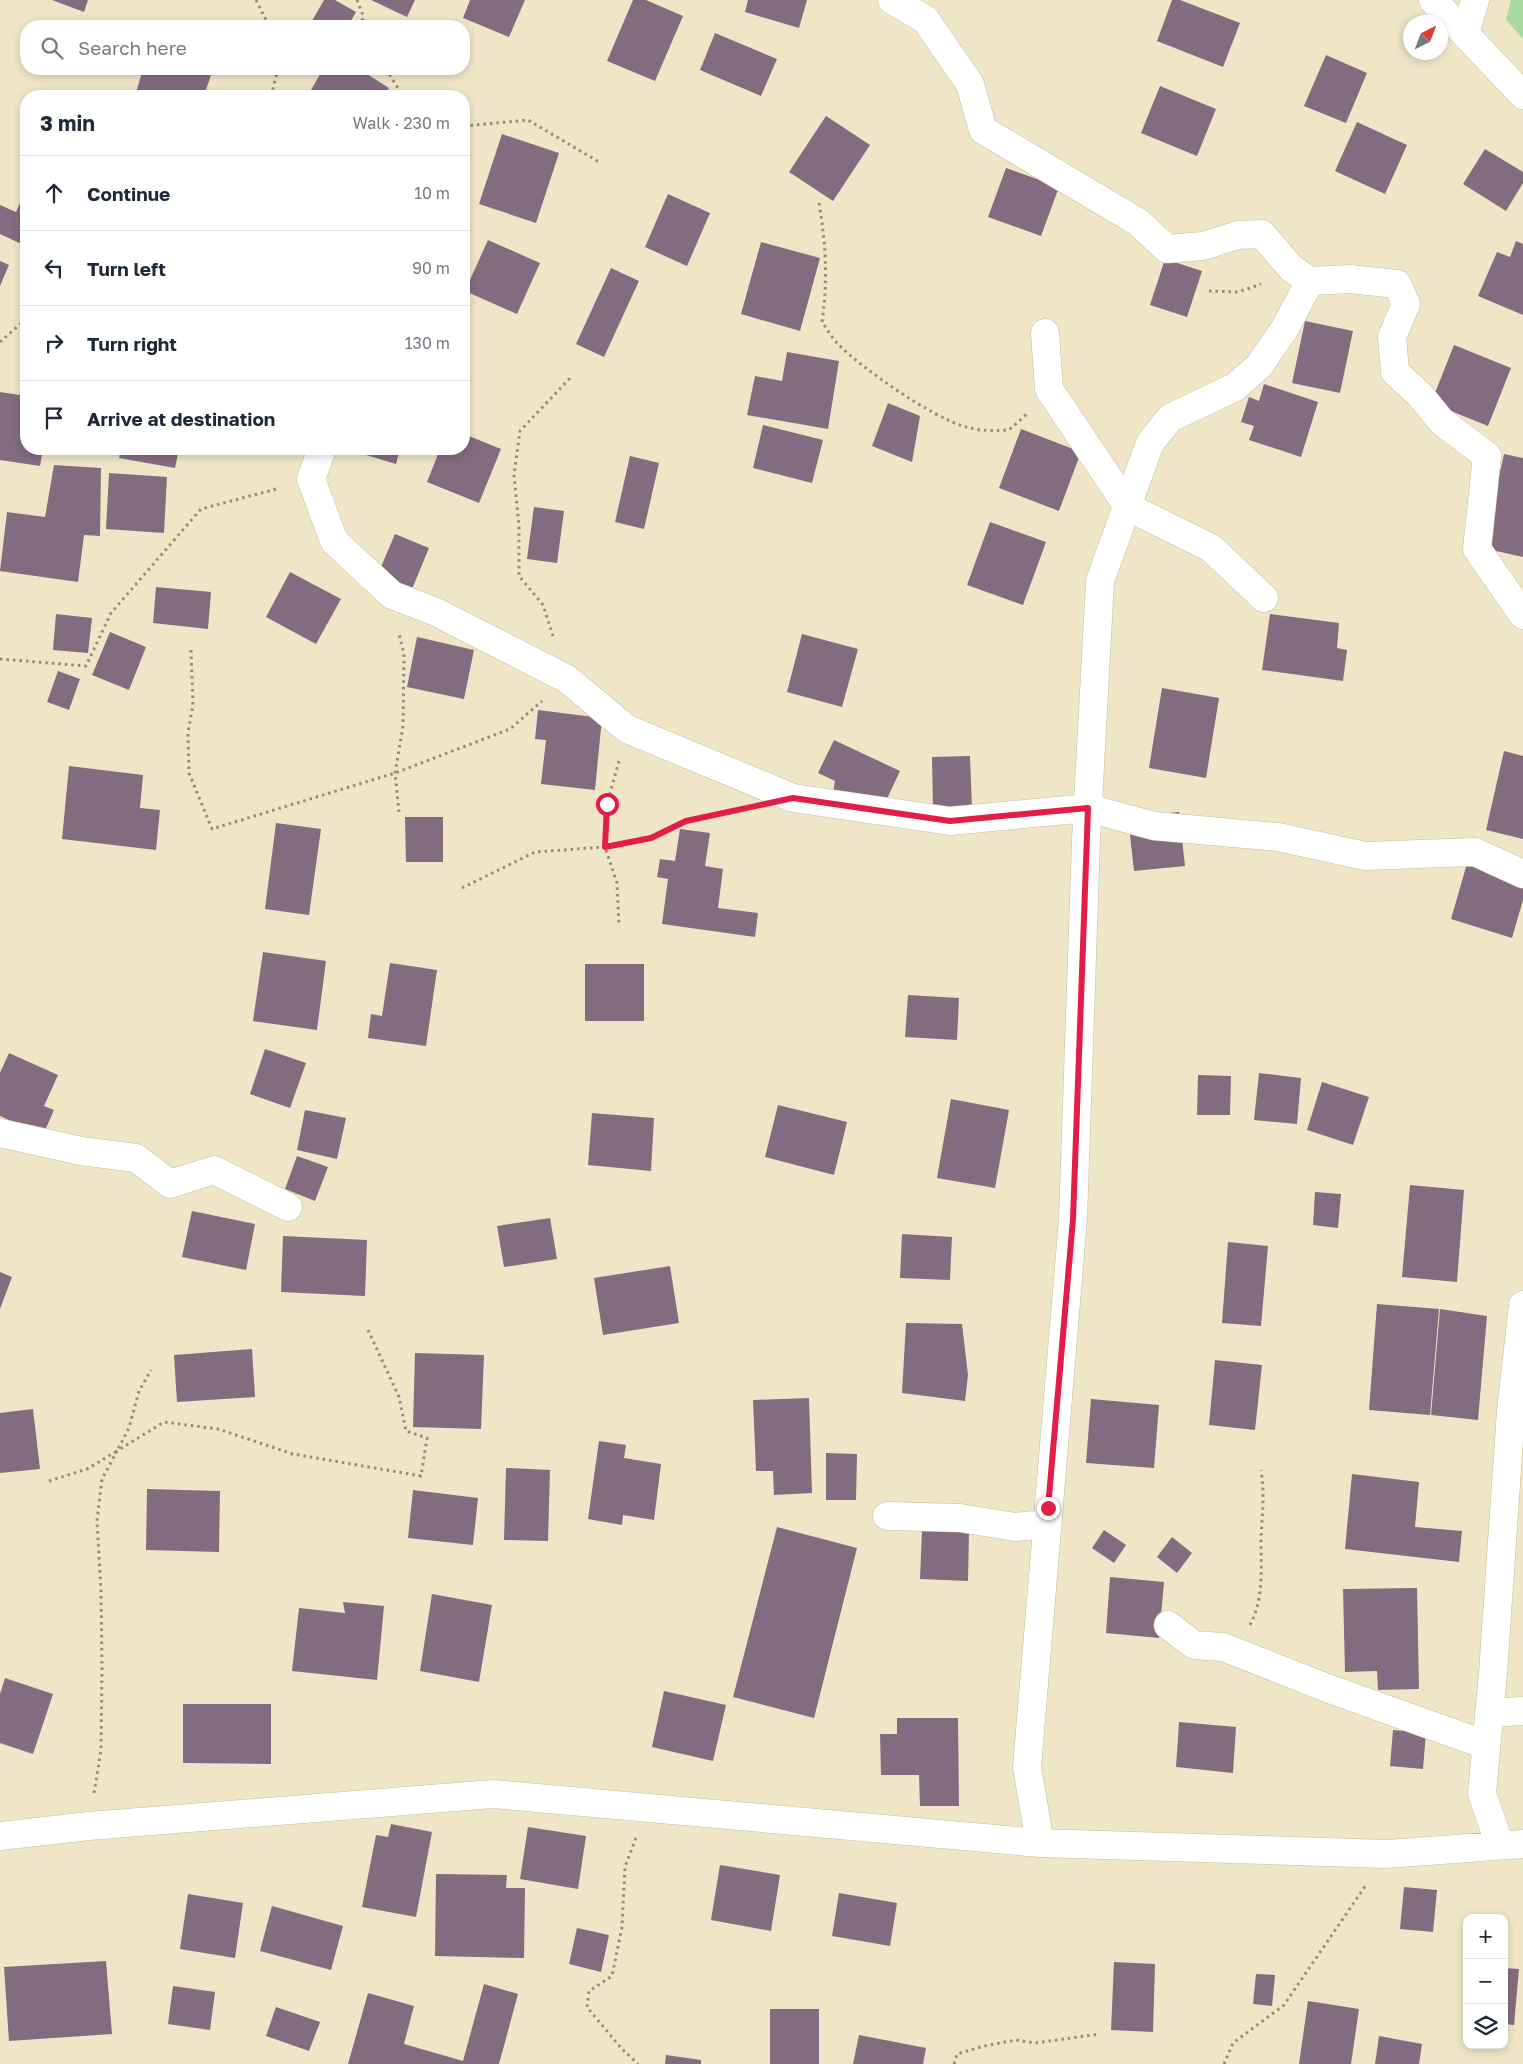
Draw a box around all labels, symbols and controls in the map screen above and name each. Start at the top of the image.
north arrow [1403,15,1448,60]
search box [20,20,470,75]
icon: search [38,34,66,62]
text: Search here [78,36,187,59]
text: 3 min [40,110,95,136]
text: Walk · 230 m [353,113,450,133]
icon: ahead [40,179,68,207]
text: Continue [87,182,170,205]
text: 10 m [414,183,450,203]
icon: left [40,254,68,282]
text: Turn left [87,257,166,280]
text: 90 m [412,258,450,278]
icon: right [40,329,68,357]
text: Turn right [87,332,177,355]
text: 130 m [405,333,450,353]
icon: arrive [40,404,68,432]
text: Arrive at destination [87,407,275,430]
route start [596,793,619,816]
route end [1037,1497,1060,1520]
map controls [1463,1914,1508,2049]
button: + [1463,1914,1508,1959]
button: − [1463,1959,1508,2004]
button: layers [1463,2004,1508,2049]

